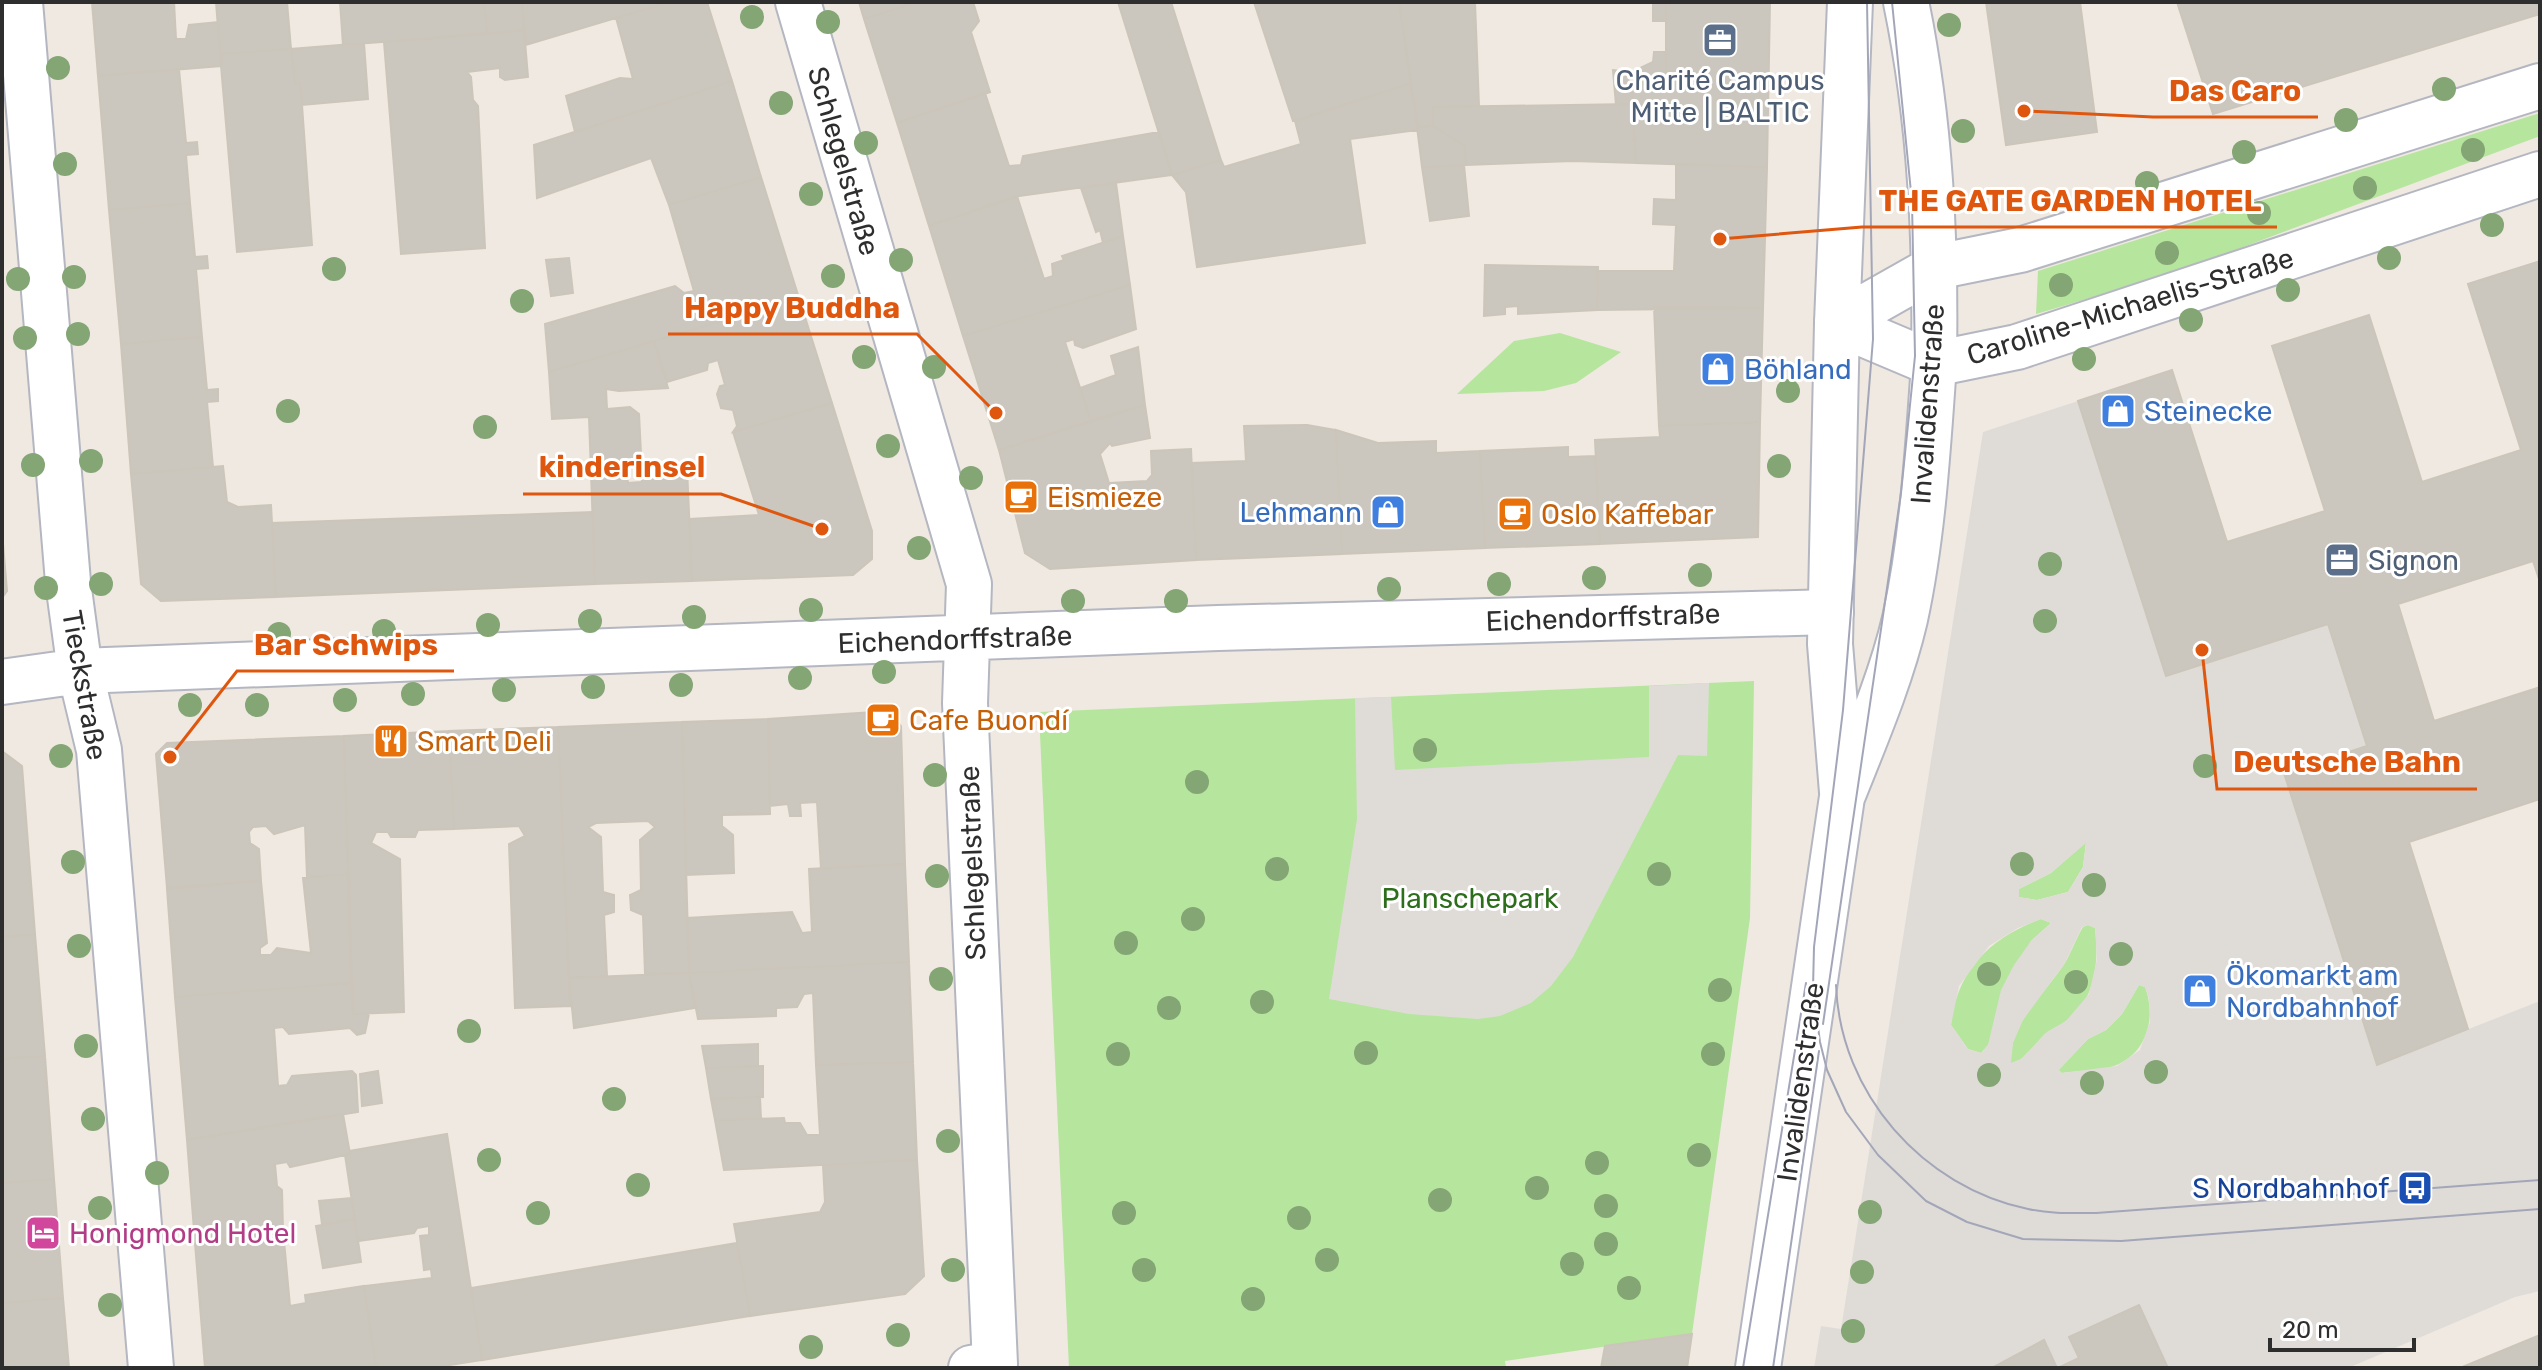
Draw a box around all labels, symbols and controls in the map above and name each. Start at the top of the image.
office icon: Charité Campus Mitte | BALTIC [1701,21,1739,59]
street label: Schlegelstraße [801,63,886,259]
callout: Das Caro [2153,63,2318,117]
place label: Charité Campus Mitte | BALTIC [1616,64,1824,129]
text: Das Caro [2169,73,2301,109]
callout: THE GATE GARDEN HOTEL [1862,173,2277,227]
text: THE GATE GARDEN HOTEL [1878,183,2262,219]
street label: Caroline-Michaelis-Straße [1963,241,2297,372]
callout: Happy Buddha [668,280,917,334]
text: Happy Buddha [684,290,900,326]
street label: Invalidenstraße [1904,303,1951,505]
shop icon: Böhland [1699,350,1737,388]
place label: Böhland [1744,353,1852,386]
shop icon: Steinecke [2099,392,2137,430]
place label: Steinecke [2144,395,2272,428]
callout: kinderinsel [523,440,721,494]
text: kinderinsel [539,449,705,485]
cafe icon: Eismieze [1002,478,1040,516]
place label: Eismieze [1047,481,1162,514]
shop icon: Lehmann [1369,493,1407,531]
cafe icon: Oslo Kaffebar [1496,495,1534,533]
place label: Lehmann [1240,496,1362,529]
place label: Oslo Kaffebar [1541,498,1714,531]
office icon: Signon [2323,541,2361,579]
place label: Signon [2368,544,2459,577]
street label: Eichendorffstraße [1485,597,1721,638]
street label: Tieckstraße [55,608,114,763]
callout: Bar Schwips [237,617,454,671]
street label: Eichendorffstraße [837,619,1073,660]
text: Bar Schwips [254,627,438,663]
cafe icon: Cafe Buondí [864,701,902,739]
place label: Cafe Buondí [909,704,1069,737]
restaurant icon: Smart Deli [372,722,410,760]
place label: Smart Deli [417,725,552,758]
callout: Deutsche Bahn [2217,735,2477,789]
text: Deutsche Bahn [2233,744,2461,780]
street label: Schlegelstraße [953,765,992,961]
park label: Planschepark [1382,882,1559,915]
place label: Ökomarkt am Nordbahnhof [2226,959,2399,1024]
shop icon: Ökomarkt am Nordbahnhof [2181,972,2219,1010]
street label: Invalidenstraße [1770,980,1831,1184]
bus stop icon: S Nordbahnhof [2396,1169,2434,1207]
place label: S Nordbahnhof [2192,1172,2389,1205]
hotel icon: Honigmond Hotel [24,1214,62,1252]
place label: Honigmond Hotel [69,1217,296,1250]
scale bar [2270,1302,2414,1352]
text: 20 m [2282,1316,2339,1344]

